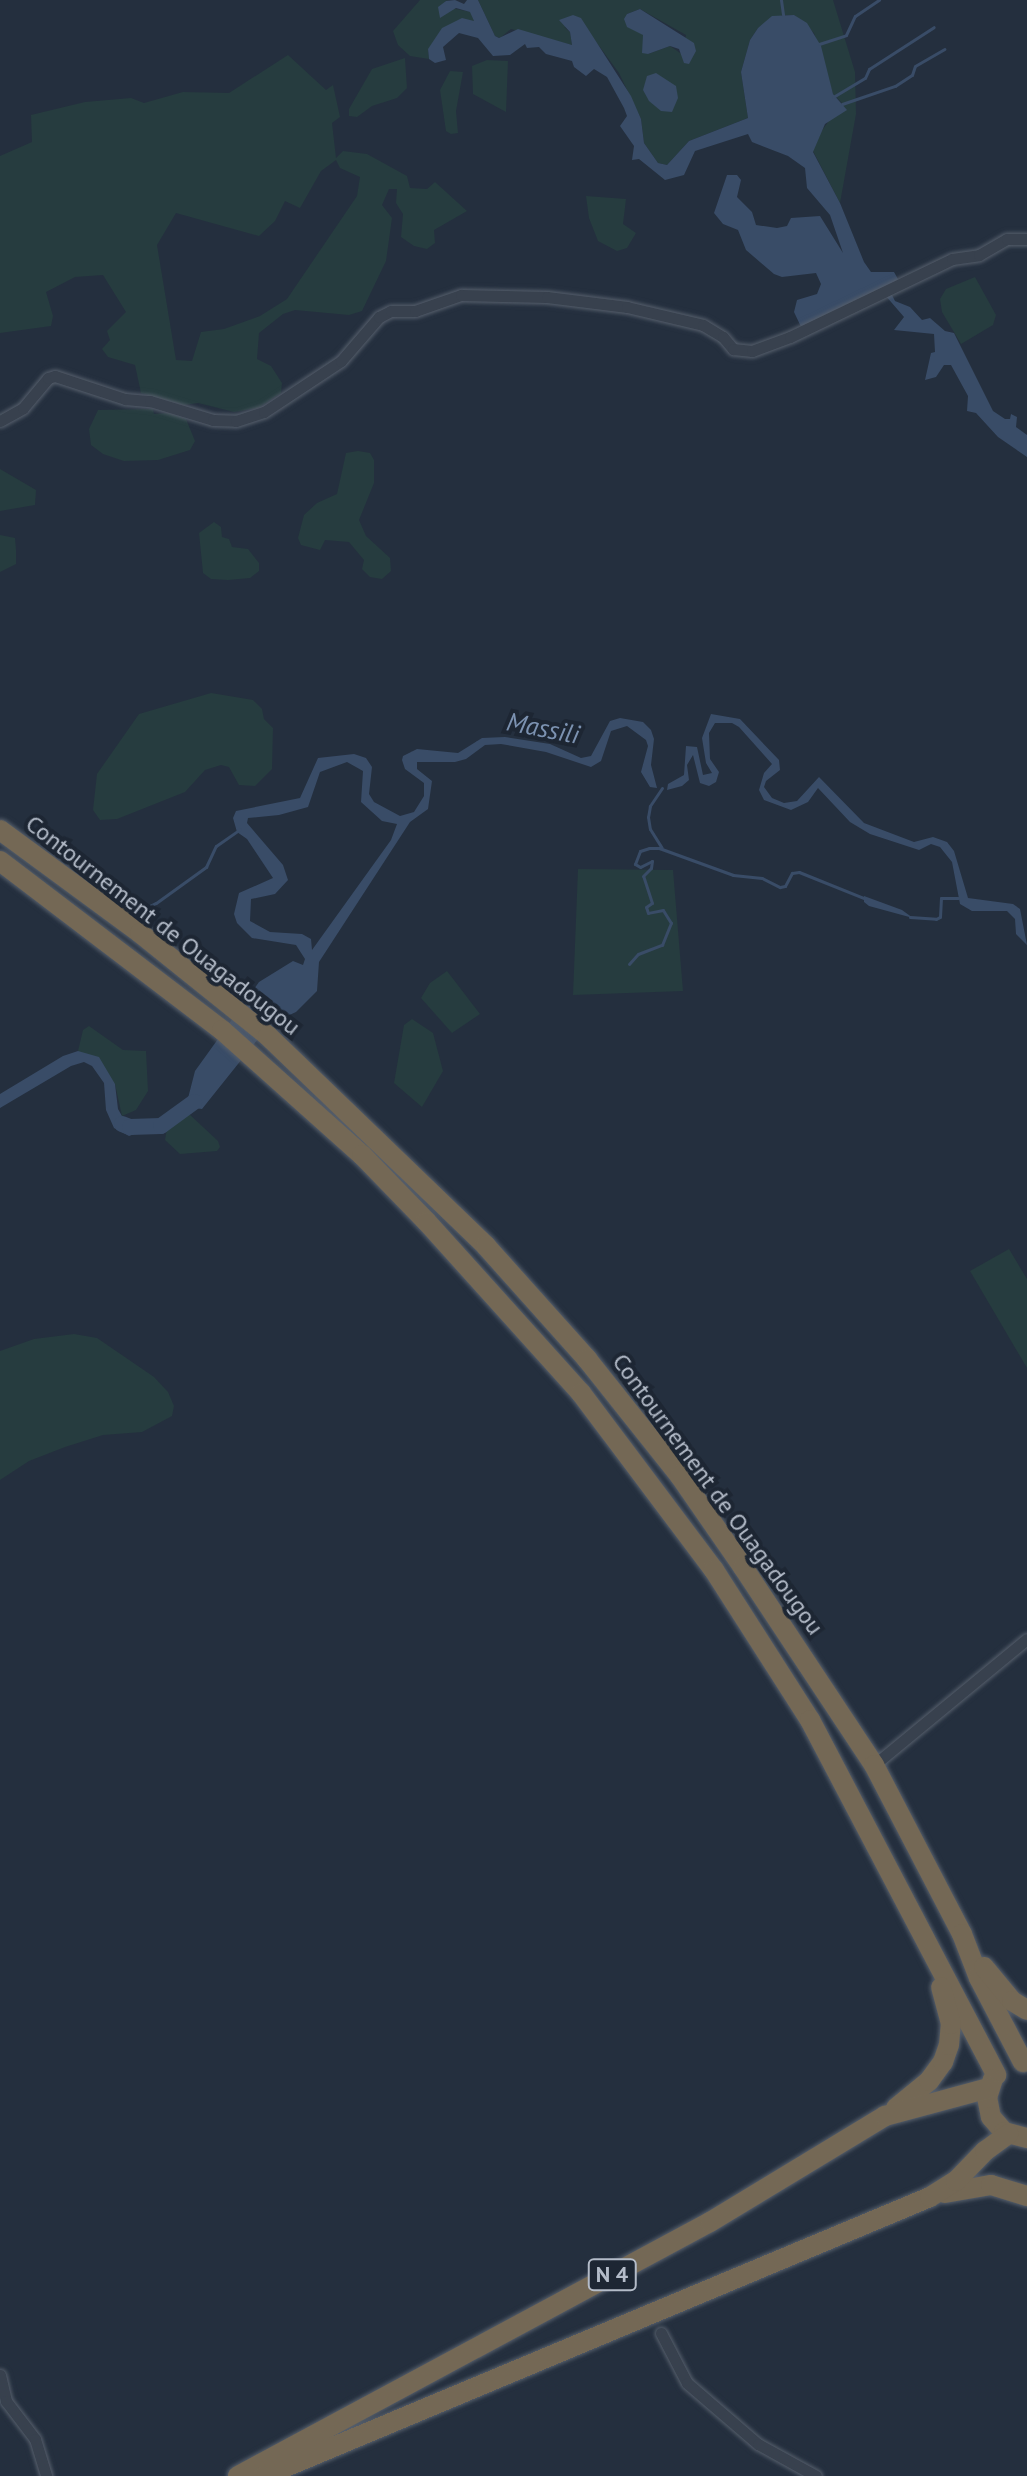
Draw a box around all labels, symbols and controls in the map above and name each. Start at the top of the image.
water label: Massili [504,706,582,750]
street label: Contournement de Ouagadougou [20,809,306,1041]
street label: Contournement de Ouagadougou [606,1348,830,1640]
road number: N 4 [586,2257,638,2293]

